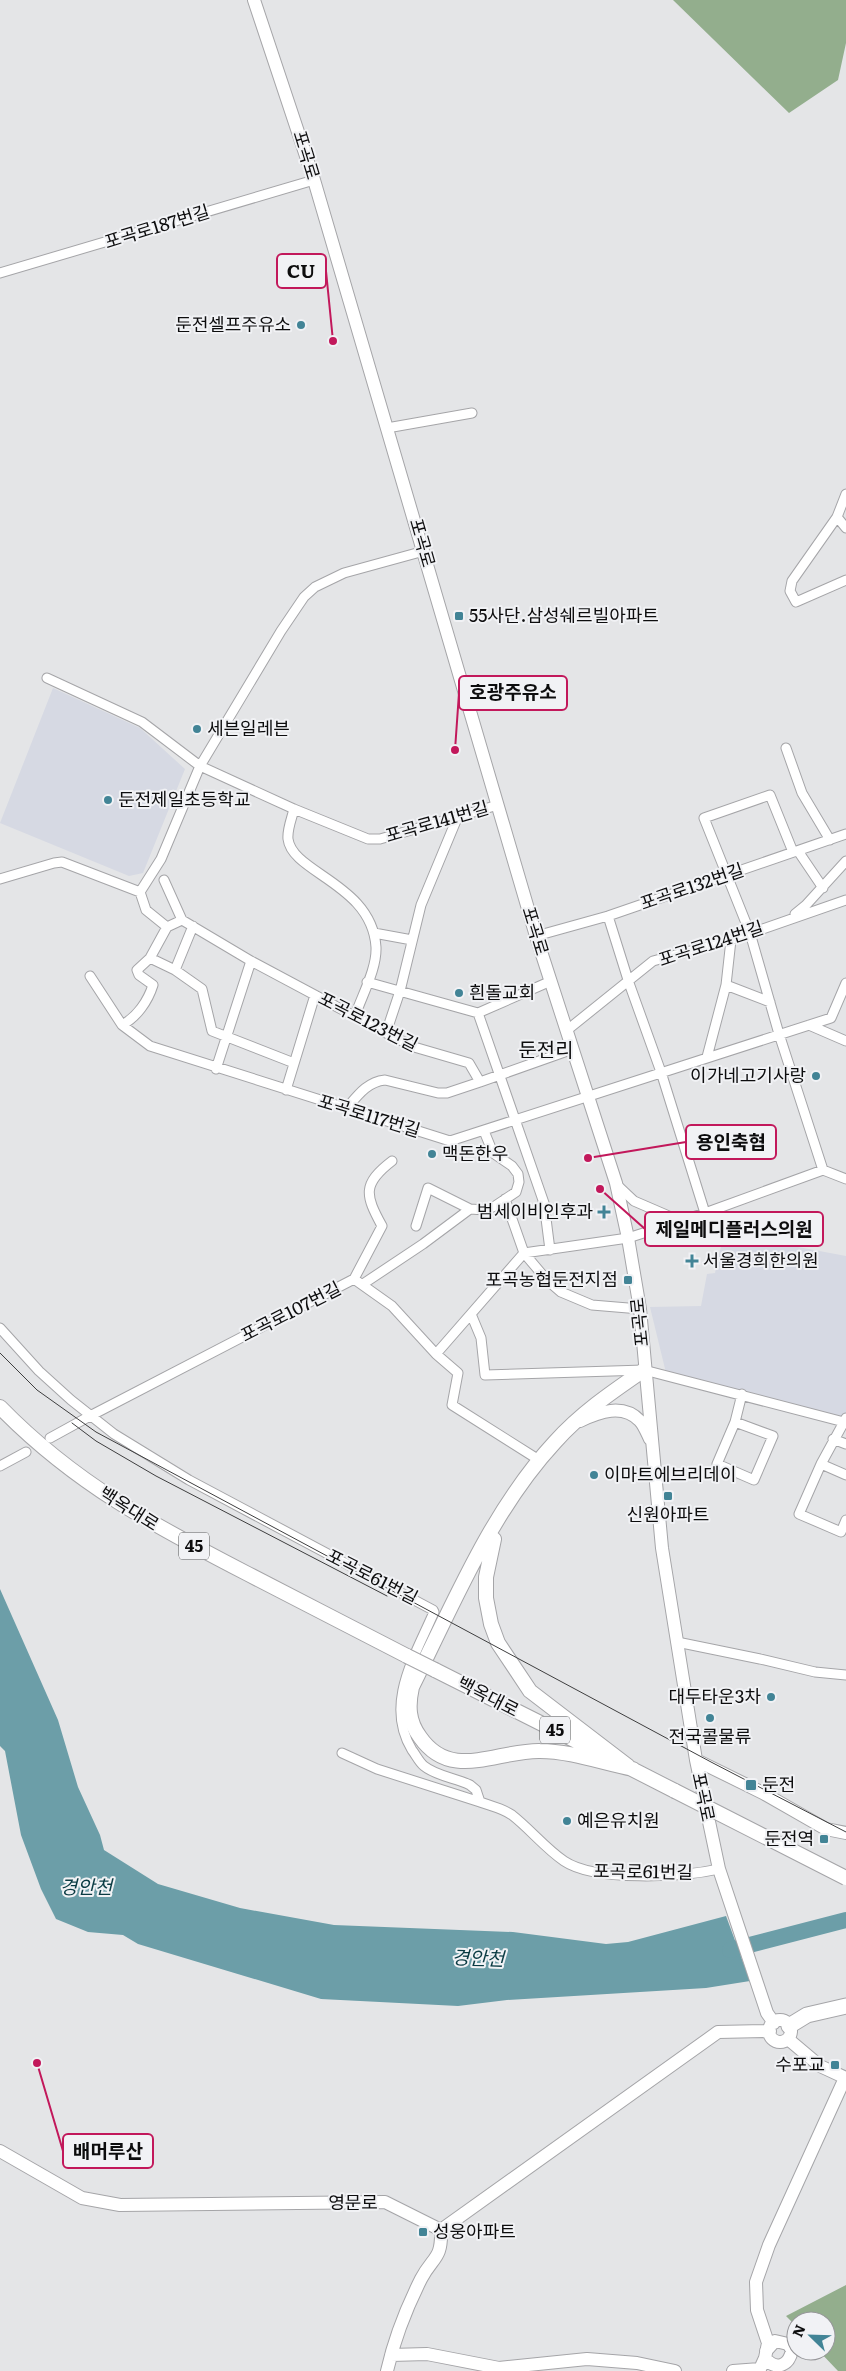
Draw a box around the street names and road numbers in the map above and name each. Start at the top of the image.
street label: 포곡로 [287,127,328,182]
street label: 포곡로187번길 [100,197,213,254]
street label: 포곡로 [404,515,443,570]
street label: 포곡로141번길 [382,793,492,848]
street label: 포곡로132번길 [636,855,747,916]
street label: 포곡로 [516,903,557,958]
street label: 포곡로124번길 [654,913,767,972]
street label: 포곡로123번길 [314,984,423,1057]
street label: 포곡로117번길 [315,1086,424,1143]
street label: 포곡로107번길 [235,1274,345,1348]
street label: 포곡로 [622,1296,655,1348]
street label: 백옥대로 [95,1479,165,1537]
road number: 45 [179,1532,209,1560]
street label: 포곡로61번길 [322,1541,423,1610]
street label: 백옥대로 [453,1669,524,1723]
road number: 45 [540,1716,570,1744]
street label: 포곡로 [686,1770,723,1824]
street label: 포곡로61번길 [593,1856,693,1885]
street label: 영문로 [328,2188,378,2215]

